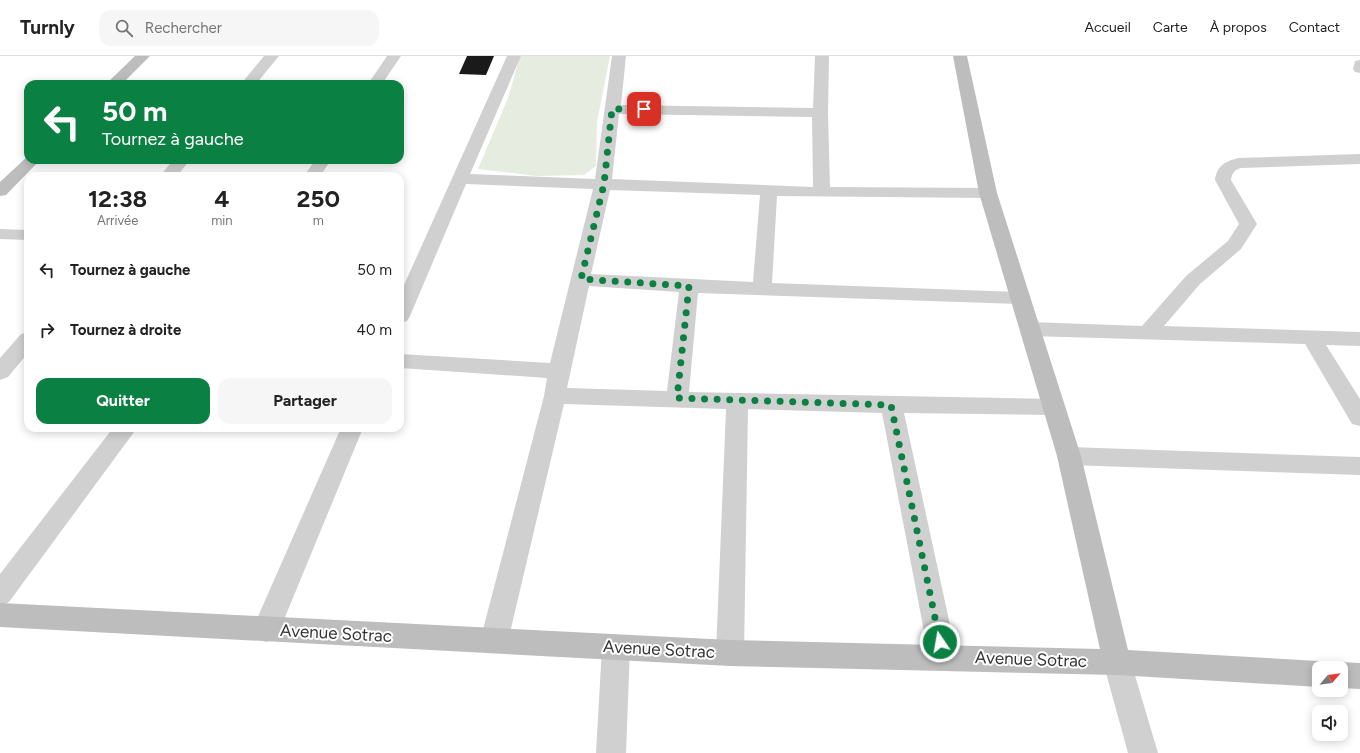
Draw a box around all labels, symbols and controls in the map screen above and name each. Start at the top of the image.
search box [99,10,379,46]
text: Turnly [20,16,75,39]
icon: search [113,17,135,39]
text: Rechercher [145,19,222,37]
text: Accueil [1085,19,1131,36]
text: Carte [1153,19,1188,36]
text: À propos [1210,19,1267,36]
text: Contact [1289,19,1340,36]
pin [627,92,661,126]
text: 50 m [102,94,168,128]
icon: left [36,96,88,148]
icon: arrive [633,98,655,120]
text: Tournez à gauche [102,128,244,150]
text: 12:38 [88,184,147,213]
text: 4 [214,184,230,213]
text: 250 [297,184,340,213]
text: Arrivée [97,213,138,228]
text: min [211,213,233,228]
text: m [313,213,324,228]
icon: left [36,259,58,281]
text: Tournez à gauche [70,261,190,279]
text: 50 m [357,261,392,279]
icon: right [36,319,58,341]
text: Tournez à droite [70,321,181,339]
text: 40 m [357,321,392,339]
button: Quitter [36,378,210,424]
button: Partager [218,378,392,424]
street label: Avenue Sotrac [280,620,392,646]
position arrow [919,621,961,663]
street label: Avenue Sotrac [603,636,715,662]
street label: Avenue Sotrac [975,647,1087,671]
north arrow [1312,661,1348,697]
map controls [1312,661,1348,741]
button: sound [1312,705,1348,741]

